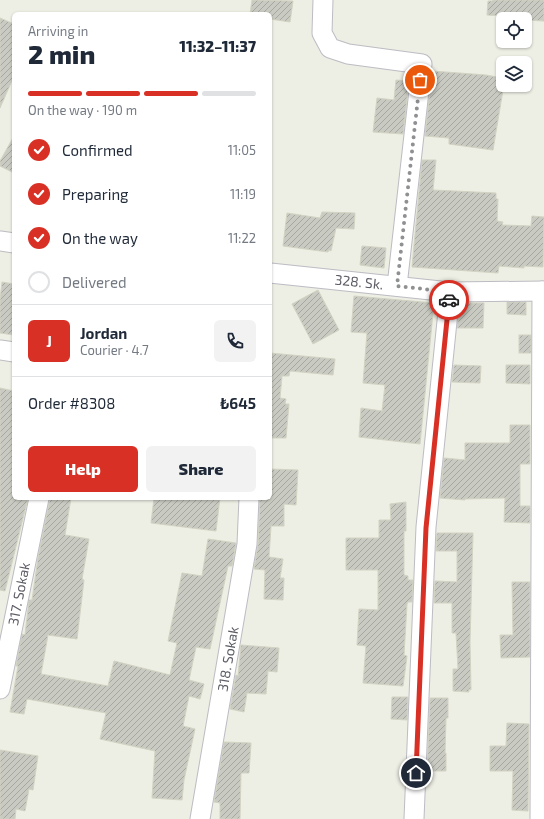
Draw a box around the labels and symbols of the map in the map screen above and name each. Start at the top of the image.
pin [403,63,437,97]
street label: 328. Sk. [334,271,384,292]
courier [429,280,469,320]
street label: 317. Sokak [4,561,33,627]
street label: 318. Sokak [213,625,242,693]
pin [399,756,433,790]

